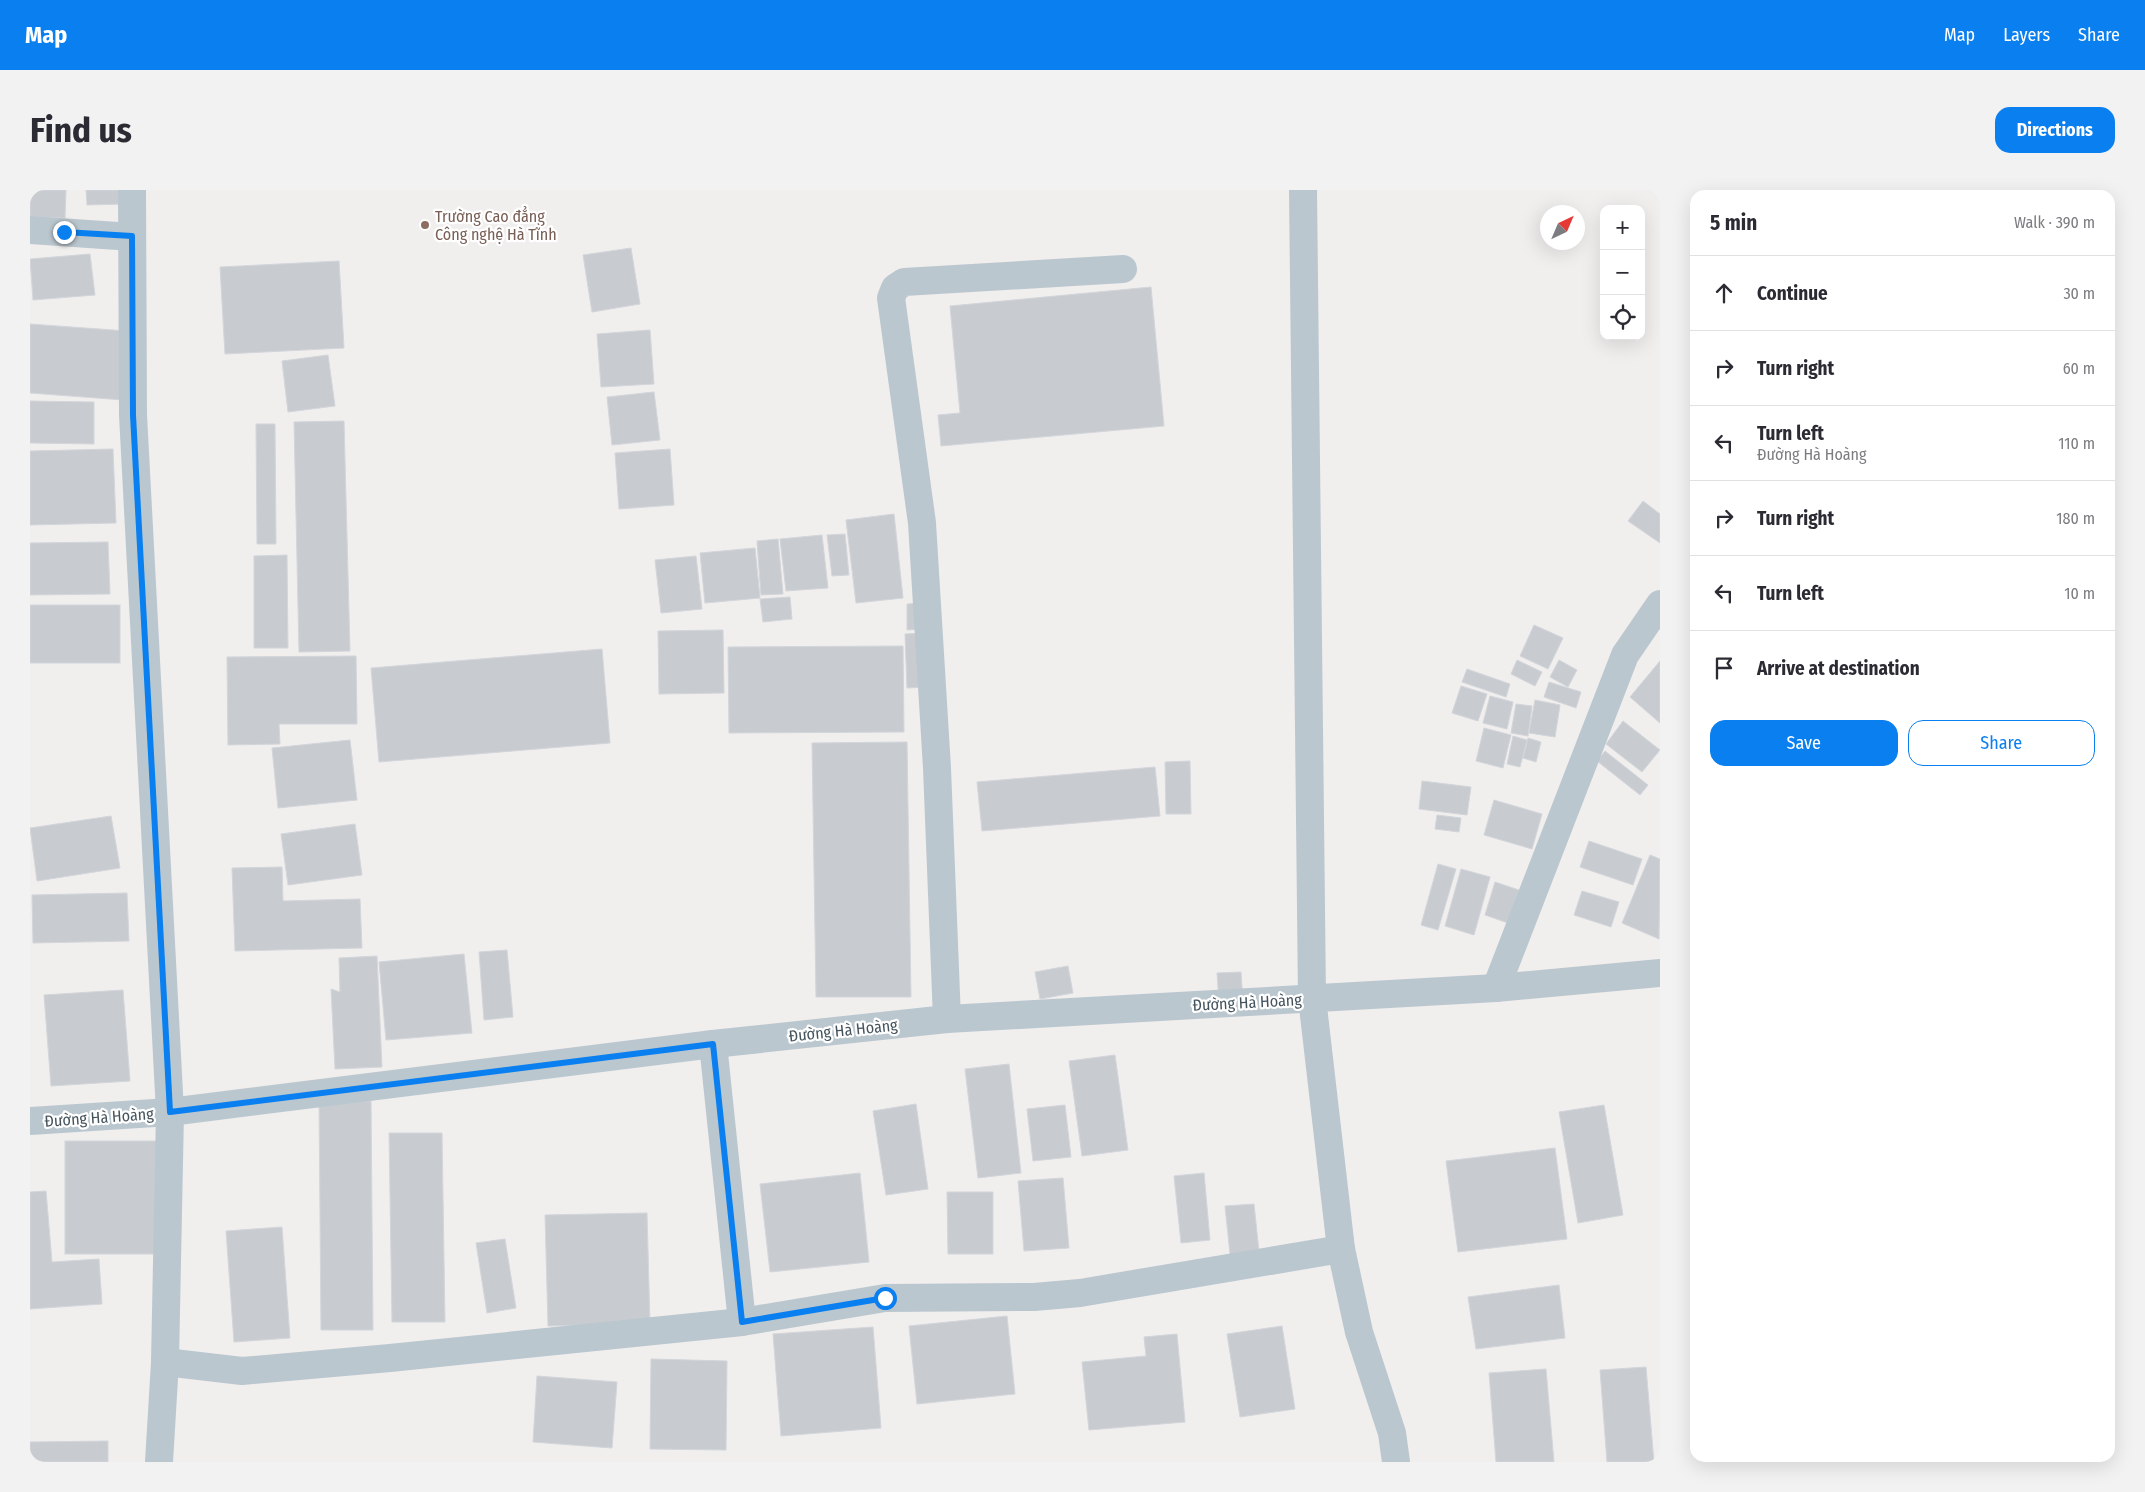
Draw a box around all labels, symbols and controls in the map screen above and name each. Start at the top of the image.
text: Map [25,21,67,49]
text: Map [1944,24,1975,46]
text: Layers [2003,24,2050,46]
text: Share [2078,24,2120,46]
button: Directions [1995,107,2115,153]
text: Find us [30,109,132,151]
north arrow [1540,205,1585,250]
map controls [1600,205,1645,340]
button: + [1600,205,1645,250]
place label: Trường Cao đẳng Công nghệ Hà Tĩnh [435,206,557,244]
text: 5 min [1710,210,1757,236]
text: Walk · 390 m [2014,213,2095,232]
marker: Trường Cao đẳng Công nghệ Hà Tĩnh [419,219,431,231]
route end [53,221,76,244]
button: − [1600,250,1645,295]
icon: ahead [1710,279,1738,307]
text: Continue [1757,282,1828,305]
text: 30 m [2063,284,2095,303]
button: locate [1600,295,1645,340]
icon: right [1710,354,1738,382]
text: Turn right [1757,357,1834,380]
text: 60 m [2063,359,2095,378]
text: Turn left [1757,422,1824,445]
icon: left [1710,429,1738,457]
text: 110 m [2058,434,2095,453]
text: Đường Hà Hoàng [1757,445,1866,464]
icon: right [1710,504,1738,532]
text: Turn right [1757,507,1834,530]
text: 180 m [2056,509,2095,528]
icon: left [1710,579,1738,607]
text: Turn left [1757,582,1824,605]
text: 10 m [2064,584,2095,603]
icon: arrive [1710,654,1738,682]
text: Arrive at destination [1757,657,1920,680]
button: Save [1710,720,1898,766]
button: Share [1908,720,2095,766]
street label: Đường Hà Hoàng [1192,990,1303,1015]
street label: Đường Hà Hoàng [788,1015,899,1046]
street label: Đường Hà Hoàng [44,1104,155,1131]
route start [874,1287,897,1310]

